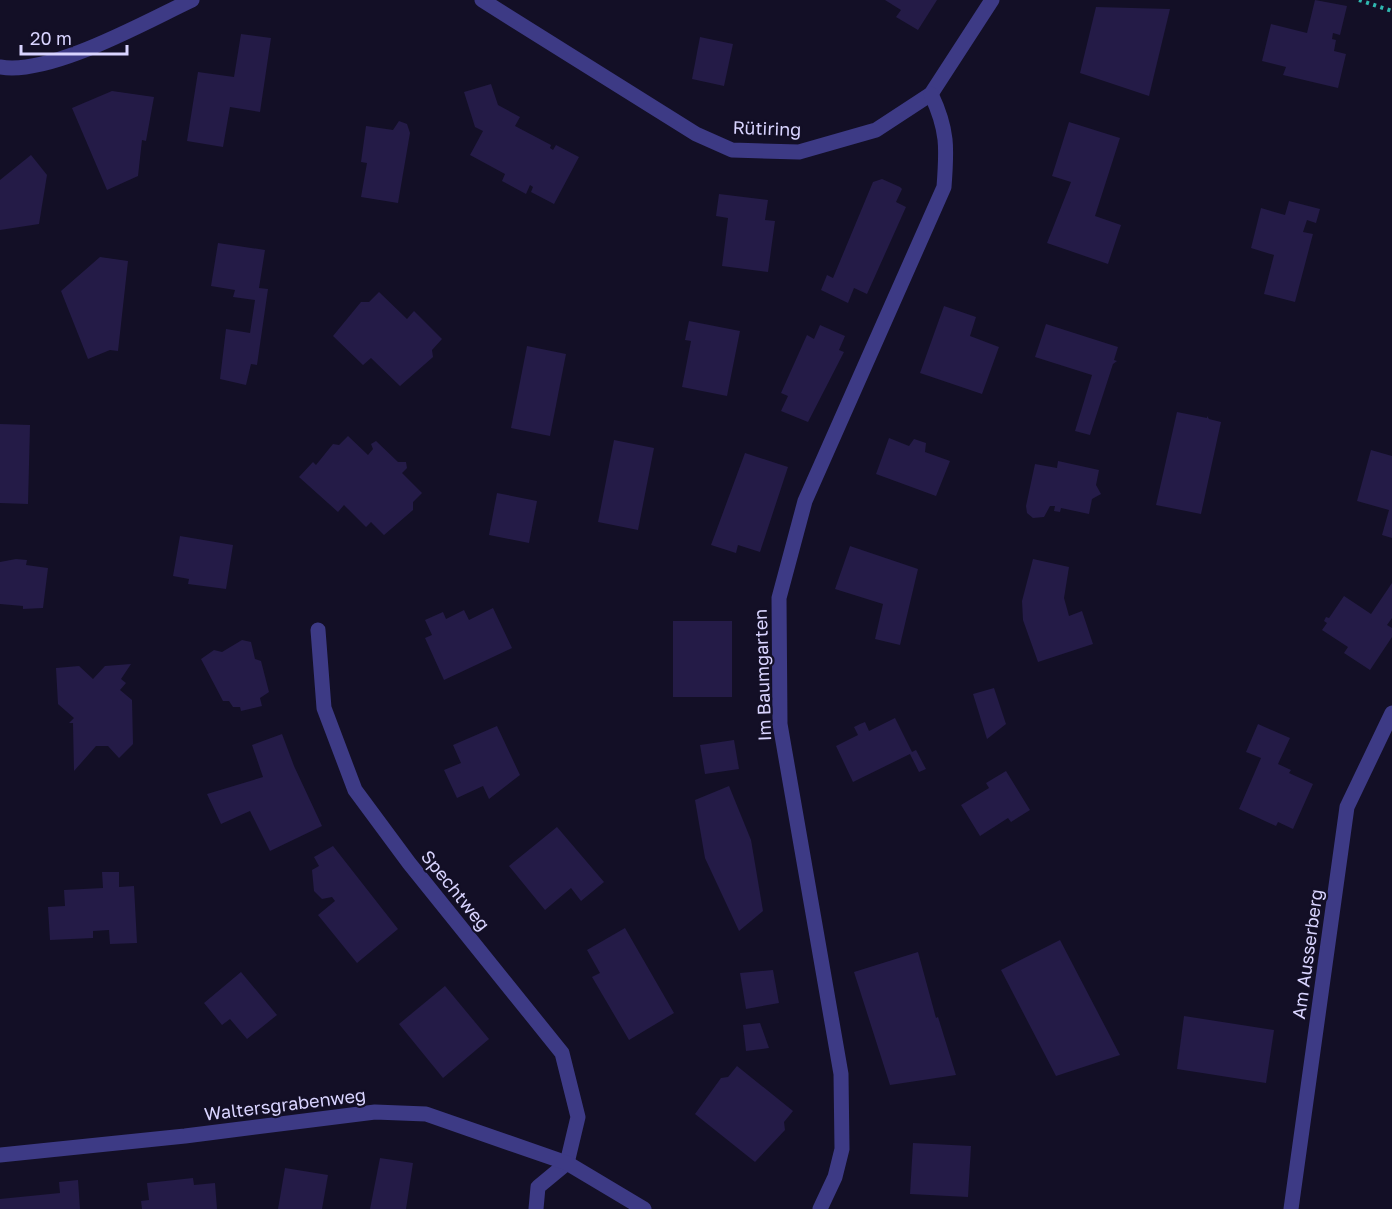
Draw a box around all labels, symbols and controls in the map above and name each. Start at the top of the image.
scale bar [21,18,128,56]
text: 20 m [30,27,72,49]
street label: Rütiring [732,116,802,140]
street label: Im Baumgarten [749,608,775,742]
street label: Spechtweg [417,845,495,935]
street label: Am Ausserberg [1287,888,1327,1020]
street label: Waltersgrabenweg [203,1083,367,1125]

